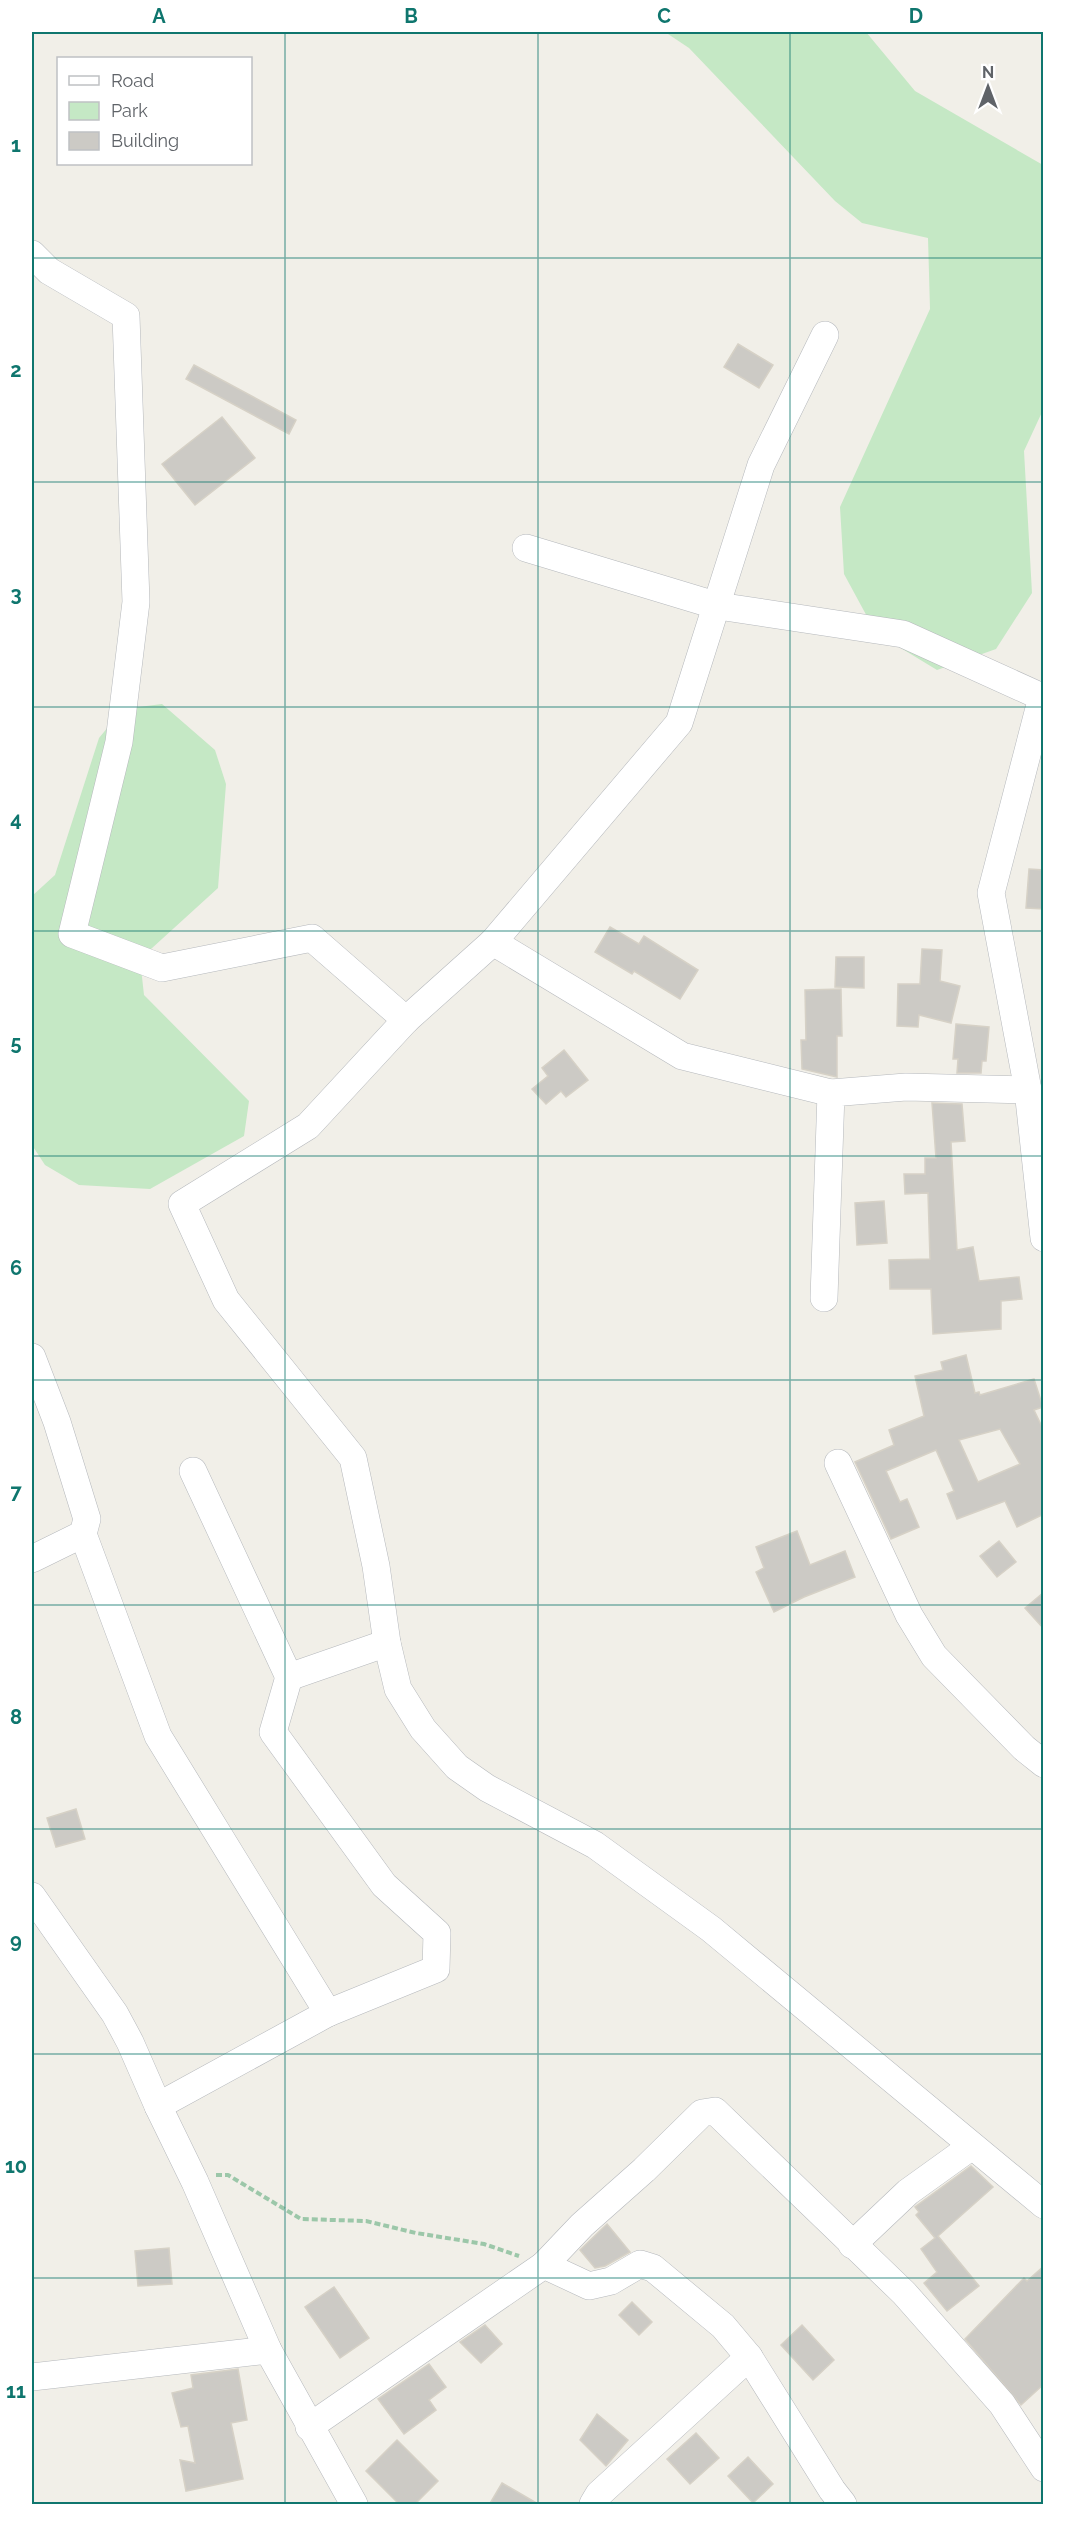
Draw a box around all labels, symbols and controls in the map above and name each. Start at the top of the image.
text: A [152,4,166,28]
text: B [404,4,418,28]
text: C [657,4,671,28]
text: D [909,4,923,28]
legend [57,57,252,165]
north arrow [958,57,1018,117]
text: N [982,63,994,82]
text: Road [111,70,154,91]
text: Park [111,100,148,121]
text: Building [111,130,179,151]
text: 1 [11,133,21,157]
text: 2 [10,358,22,382]
text: 3 [10,582,22,606]
text: 4 [10,807,22,831]
text: 5 [10,1031,22,1055]
text: 6 [10,1256,22,1280]
text: 7 [10,1480,22,1504]
text: 8 [10,1705,22,1729]
text: 9 [10,1929,22,1953]
text: 10 [5,2154,27,2178]
text: 11 [6,2379,26,2403]

